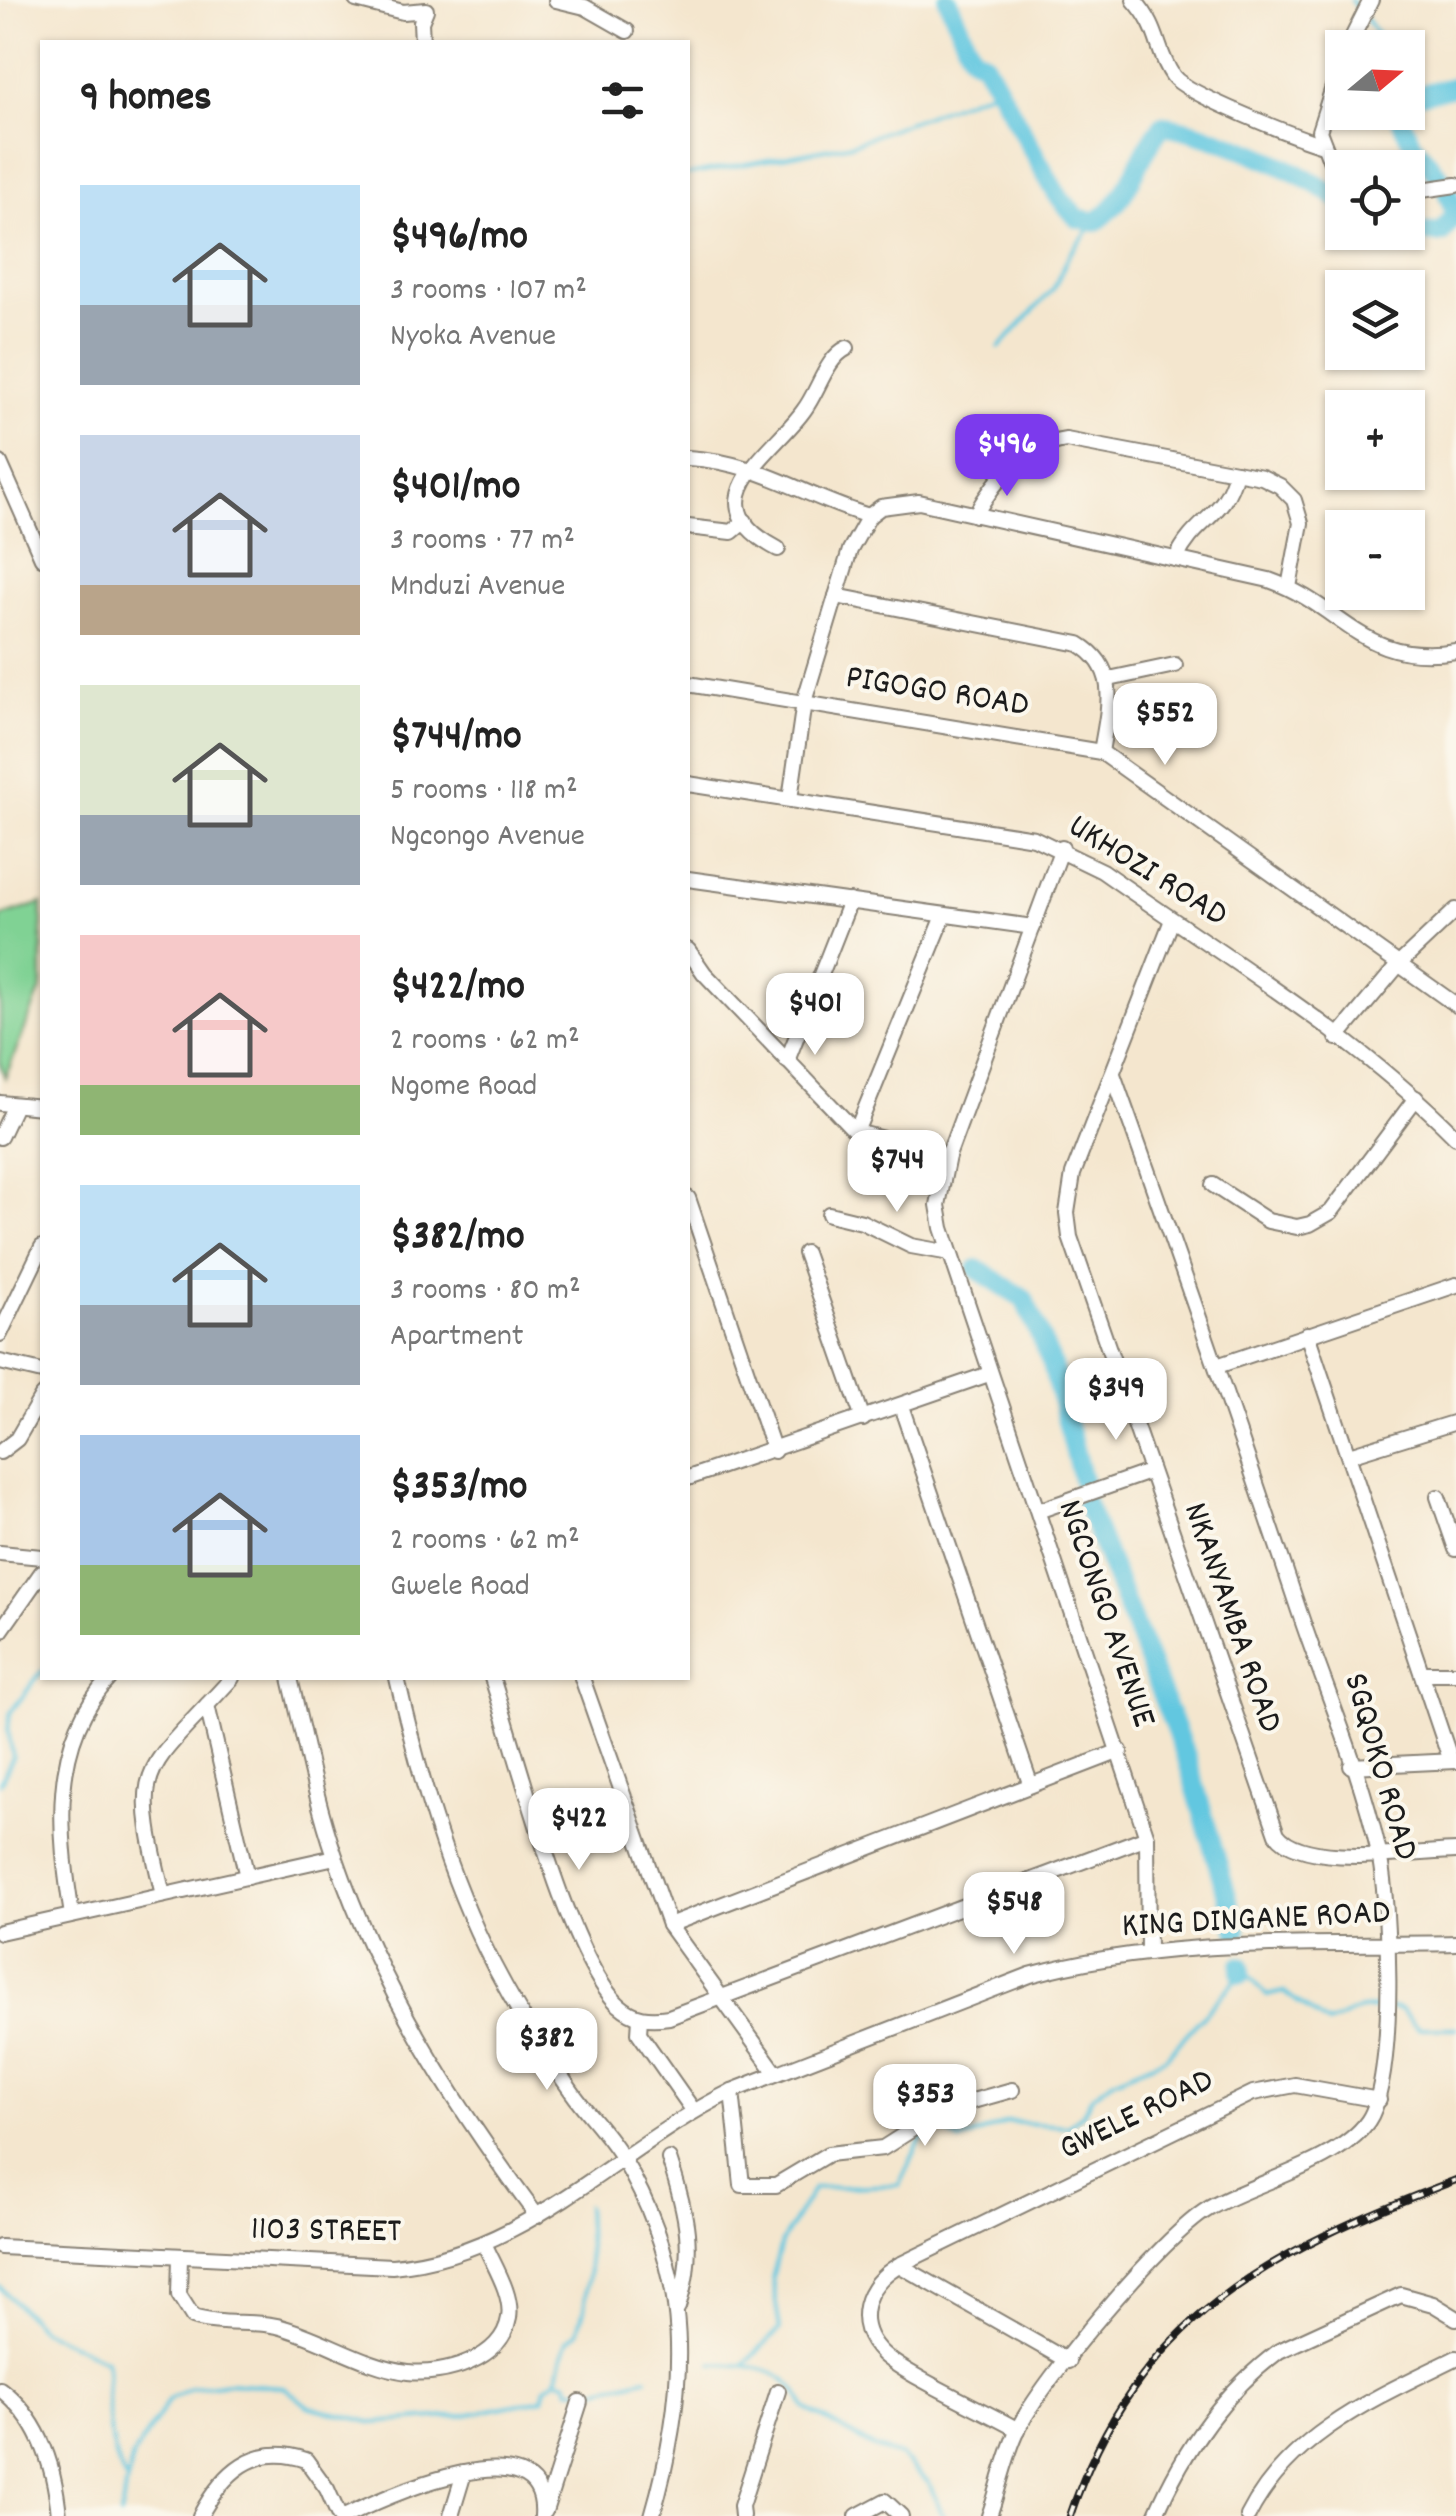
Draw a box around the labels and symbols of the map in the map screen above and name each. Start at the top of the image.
north arrow [1325,30,1425,130]
pin: $496 [948,414,1066,499]
street label: PIGOGO ROAD [842,654,1032,732]
pin: $552 [1106,683,1224,768]
street label: UKHOZI ROAD [1058,803,1236,941]
pin: $401 [756,973,874,1058]
pin: $744 [838,1130,956,1215]
pin: $349 [1057,1358,1175,1443]
street label: NGCONGO AVENUE [1043,1494,1167,1734]
street label: NKANYAMBA ROAD [1168,1496,1294,1740]
street label: SGQOKO ROAD [1328,1668,1430,1866]
pin: $422 [520,1788,638,1873]
pin: $548 [955,1872,1073,1957]
street label: KING DINGANE ROAD [1121,1889,1391,1953]
pin: $382 [488,2008,606,2093]
street label: GWELE ROAD [1051,2057,1223,2175]
pin: $353 [866,2064,984,2149]
street label: 1103 STREET [250,2206,402,2258]

